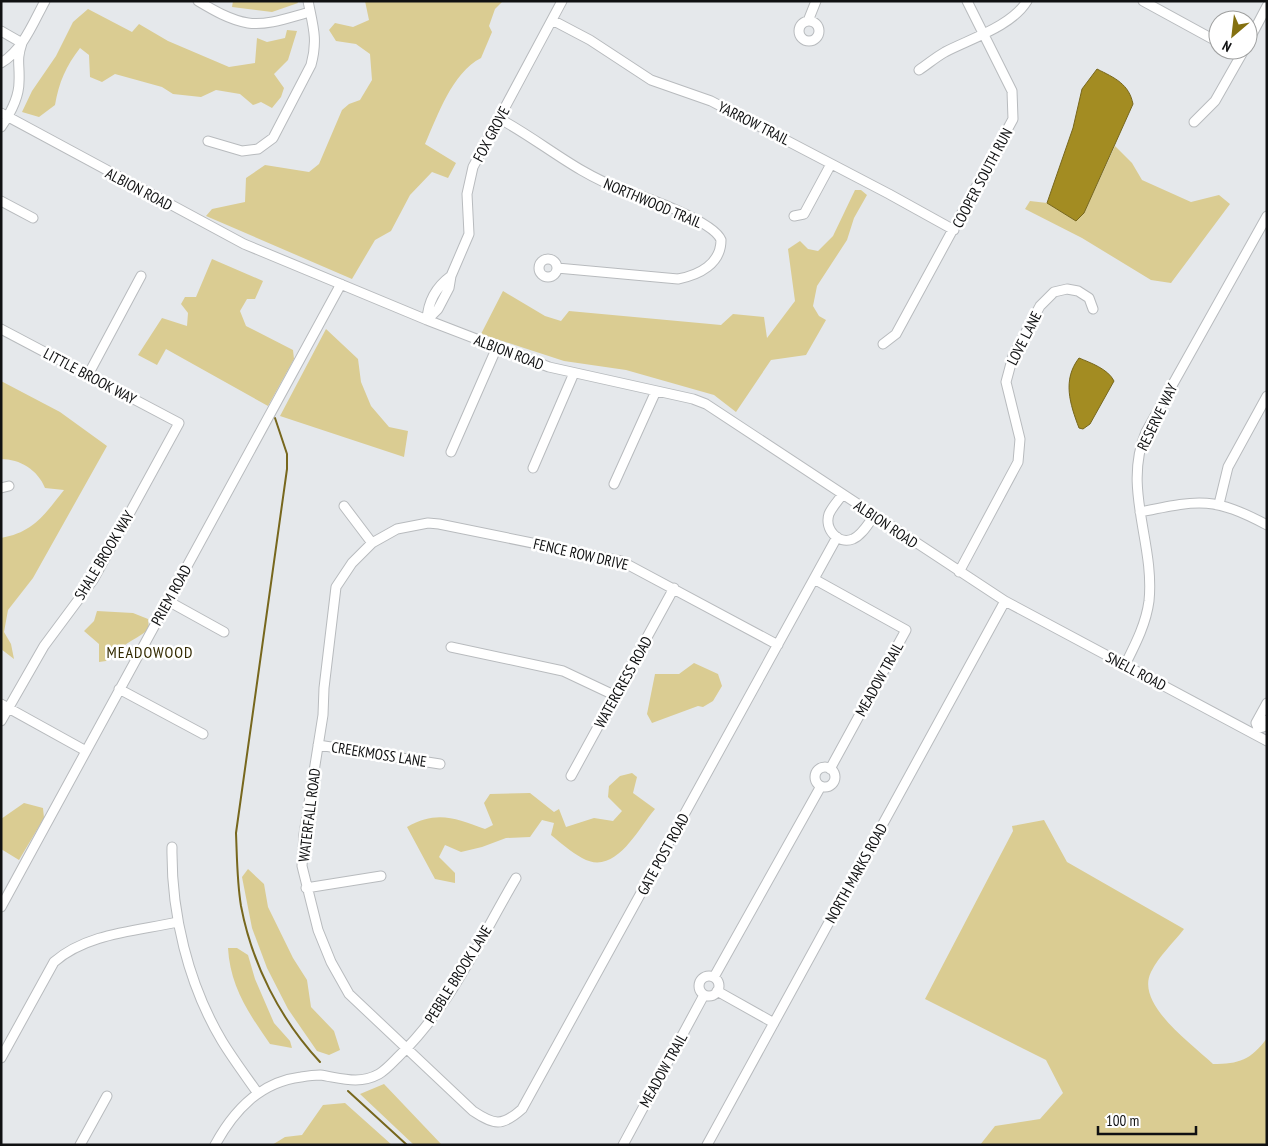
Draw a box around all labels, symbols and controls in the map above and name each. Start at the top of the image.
north arrow [1208,10,1258,60]
text: N [1219,37,1234,56]
street label: YARROW TRAIL [715,97,794,150]
street label: FOX GROVE [469,103,513,165]
street label: COOPER SOUTH RUN [948,125,1016,231]
street label: ALBION ROAD [102,163,176,215]
street label: NORTHWOOD TRAIL [601,174,706,233]
street label: LOVE LANE [1002,308,1046,368]
street label: ALBION ROAD [471,330,547,374]
street label: LITTLE BROOK WAY [40,344,140,408]
street label: RESERVE WAY [1133,380,1181,454]
street label: ALBION ROAD [850,496,922,552]
street label: SHALE BROOK WAY [70,507,138,603]
street label: FENCE ROW DRIVE [532,534,630,574]
street label: PRIEM ROAD [147,561,195,629]
street label: WATERCRESS ROAD [590,633,656,731]
street label: MEADOW TRAIL [851,638,908,719]
district label: MEADOWOOD [107,642,193,662]
street label: SNELL ROAD [1103,647,1170,695]
street label: CREEKMOSS LANE [330,737,428,771]
street label: WATERFALL ROAD [294,767,324,863]
street label: GATE POST ROAD [633,810,693,898]
street label: NORTH MARKS ROAD [821,820,891,926]
street label: PEBBLE BROOK LANE [420,922,496,1026]
street label: MEADOW TRAIL [635,1029,692,1110]
scale bar [1098,1104,1196,1136]
text: 100 m [1106,1111,1139,1130]

